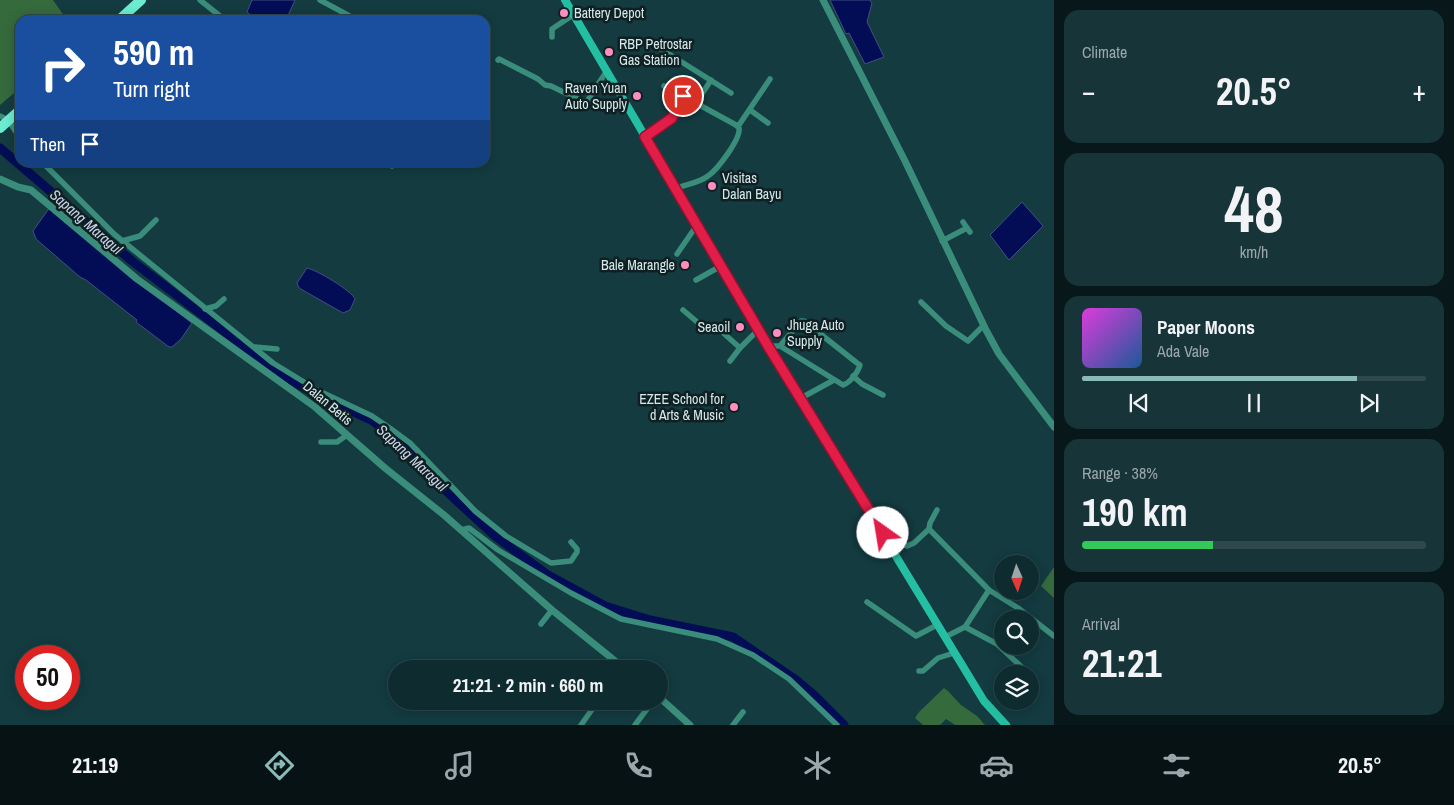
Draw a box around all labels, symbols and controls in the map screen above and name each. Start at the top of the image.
place label: Battery Depot [574,4,644,22]
marker: Battery Depot [558,7,570,19]
text: 590 m [113,29,194,76]
icon: right [30,35,95,100]
place label: RBP Petrostar Gas Station [619,35,692,69]
text: Climate [1082,41,1127,63]
marker: RBP Petrostar Gas Station [603,46,615,58]
text: 20.5° [1216,66,1292,117]
text: − [1082,72,1095,110]
text: + [1413,72,1426,110]
text: Turn right [113,74,190,104]
pin [662,75,704,117]
place label: Raven Yuan Auto Supply [564,79,627,113]
icon: arrive [669,82,697,110]
marker: Raven Yuan Auto Supply [631,90,643,102]
icon: arrive [76,130,104,158]
text: Then [30,131,66,157]
text: 48 [1224,165,1284,252]
place label: Visitas Dalan Bayu [722,169,781,203]
marker: Visitas Dalan Bayu [706,180,718,192]
water label: Sapang Maragul [45,184,127,259]
text: km/h [1240,241,1268,263]
place label: Bale Marangle [601,256,675,274]
marker: Bale Marangle [679,259,691,271]
text: Paper Moons [1157,314,1255,340]
place label: Jhuga Auto Supply [787,316,844,350]
place label: Seaoil [697,318,730,336]
marker: Seaoil [734,321,746,333]
marker: Jhuga Auto Supply [771,327,783,339]
text: Ada Vale [1157,340,1209,362]
street label: Dalan Betis [299,377,357,429]
icon: previous [1125,389,1153,417]
icon: pause [1240,389,1268,417]
icon: next [1355,389,1383,417]
place label: EZEE School for d Arts & Music [639,390,724,424]
marker: EZEE School for d Arts & Music [728,401,740,413]
water label: Sapang Maragul [372,419,453,496]
text: Range · 38% [1082,462,1158,484]
text: 190 km [1082,487,1188,538]
position arrow [856,506,908,558]
north arrow [994,555,1039,600]
map controls [994,555,1039,710]
button: search [994,610,1039,655]
text: Arrival [1082,613,1120,635]
text: 21:21 [1082,638,1162,689]
speed limit sign: 50 [15,645,80,710]
button: layers [994,665,1039,710]
text: 21:21 · 2 min · 660 m [453,672,603,698]
icon: directions [262,748,297,783]
icon: music [442,748,477,783]
icon: phone [621,748,656,783]
icon: climate [800,748,835,783]
icon: car [979,748,1014,783]
icon: filters [1159,748,1194,783]
text: 21:19 [72,750,118,780]
text: 20.5° [1338,750,1382,780]

